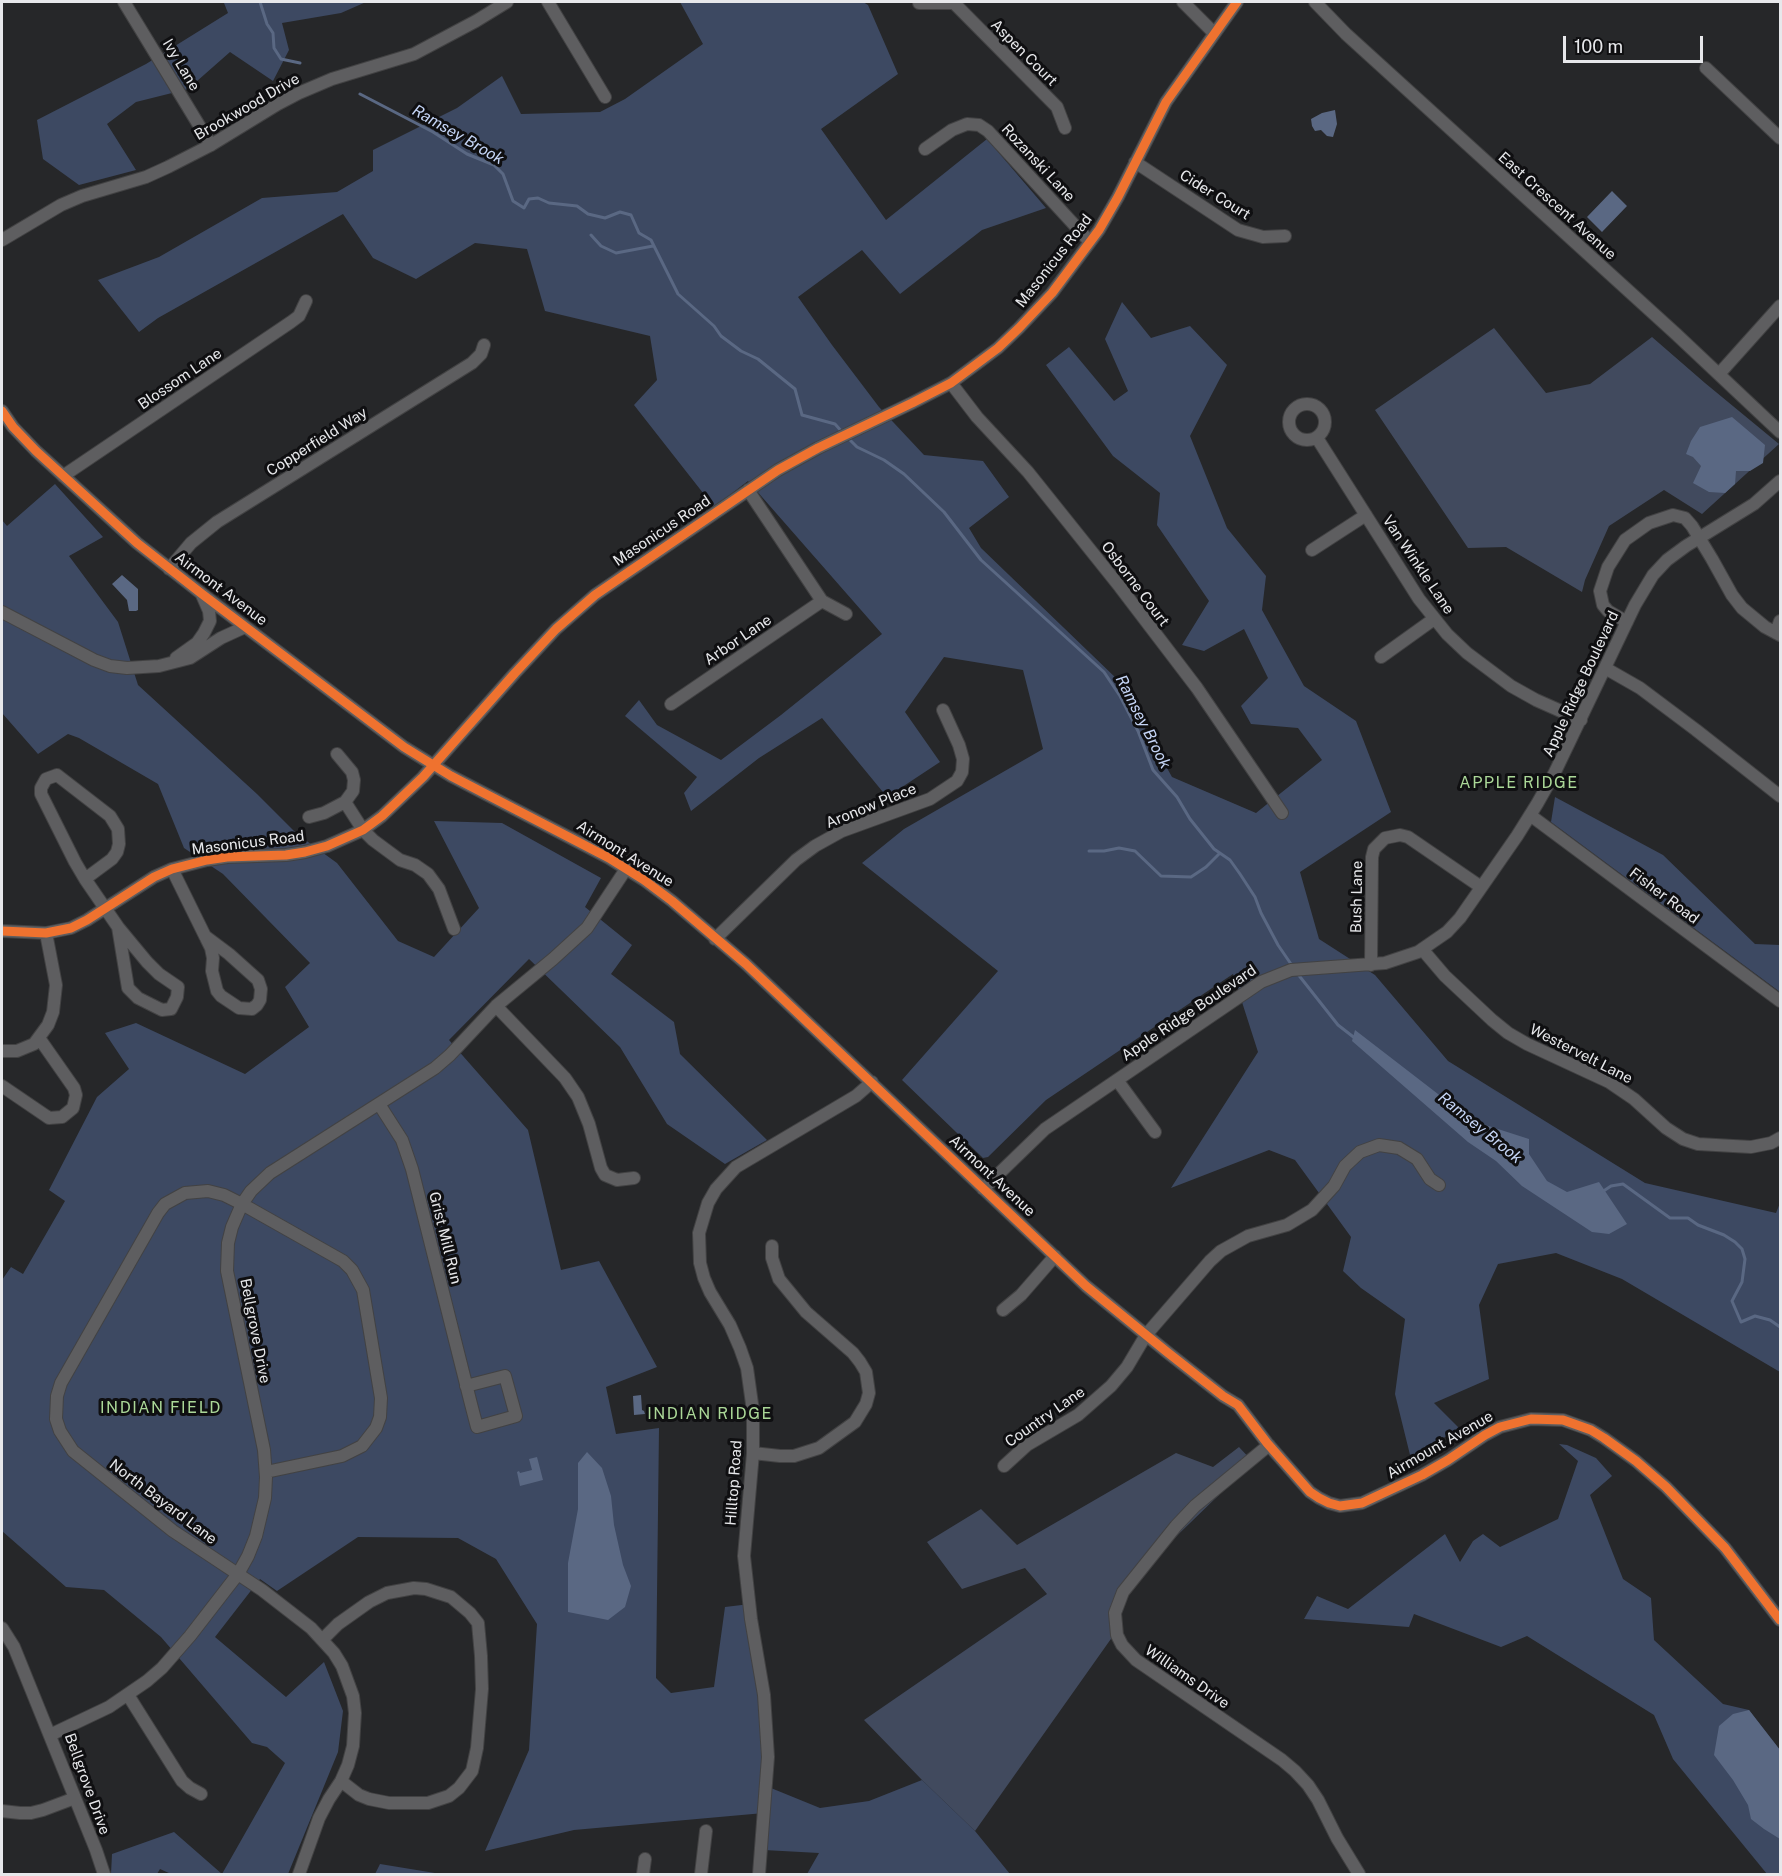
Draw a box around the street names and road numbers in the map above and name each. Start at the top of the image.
street label: Aspen Court [987,16,1061,90]
street label: Ivy Lane [158,36,204,94]
street label: Brookwood Drive [191,70,303,144]
street label: Rozanski Lane [997,120,1079,206]
street label: East Crescent Avenue [1494,148,1620,264]
street label: Cider Court [1176,166,1254,224]
street label: Masonicus Road [1012,211,1096,311]
street label: Blossom Lane [135,344,225,414]
street label: Copperfield Way [263,404,371,480]
street label: Masonicus Road [610,492,714,570]
street label: Van Winkle Lane [1378,512,1458,618]
street label: Osborne Court [1097,538,1173,630]
street label: Airmont Avenue [171,548,271,630]
street label: Apple Ridge Boulevard [1539,608,1623,760]
street label: Arbor Lane [701,611,775,669]
street label: Aronow Place [823,780,919,832]
street label: Airmont Avenue [573,817,677,891]
street label: Masonicus Road [191,827,305,859]
street label: Bush Lane [1347,861,1367,933]
street label: Fisher Road [1626,864,1702,928]
street label: Apple Ridge Boulevard [1118,961,1260,1065]
street label: Westervelt Lane [1527,1020,1635,1088]
street label: Airmont Avenue [945,1132,1039,1220]
street label: Grist Mill Run [425,1190,465,1286]
street label: Bellgrove Drive [236,1277,274,1385]
street label: Country Lane [1002,1383,1088,1451]
street label: Airmount Avenue [1384,1407,1496,1483]
street label: Hilltop Road [722,1440,746,1526]
street label: North Bayard Lane [106,1456,220,1548]
street label: Williams Drive [1141,1641,1233,1713]
street label: Bellgrove Drive [60,1731,114,1837]

